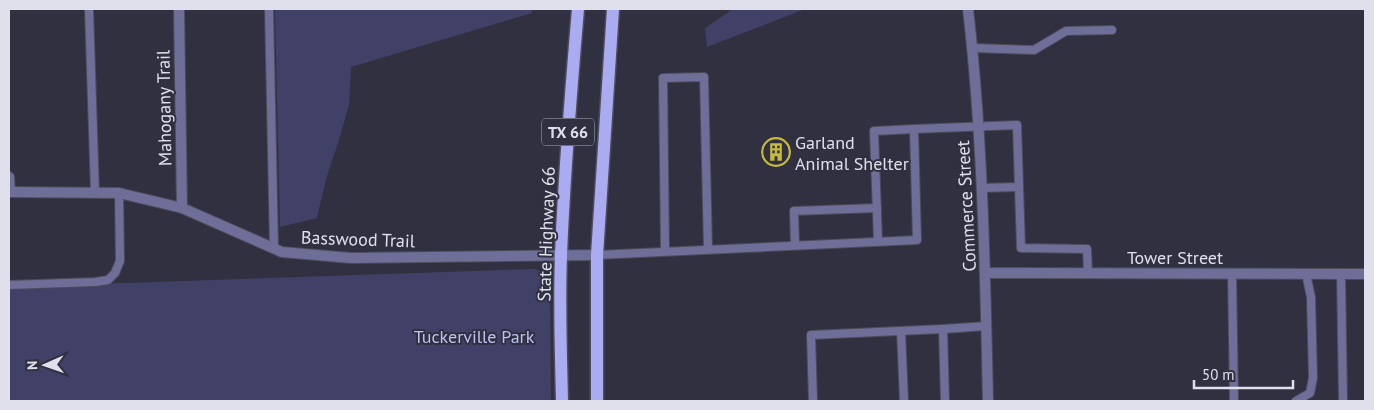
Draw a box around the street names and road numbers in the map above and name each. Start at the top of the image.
street label: Mahogany Trail [151,49,177,166]
road number: TX 66 [542,118,594,146]
street label: Commerce Street [951,140,981,272]
street label: State Highway 66 [532,166,560,302]
street label: Basswood Trail [301,226,416,253]
street label: Tower Street [1127,246,1223,269]

